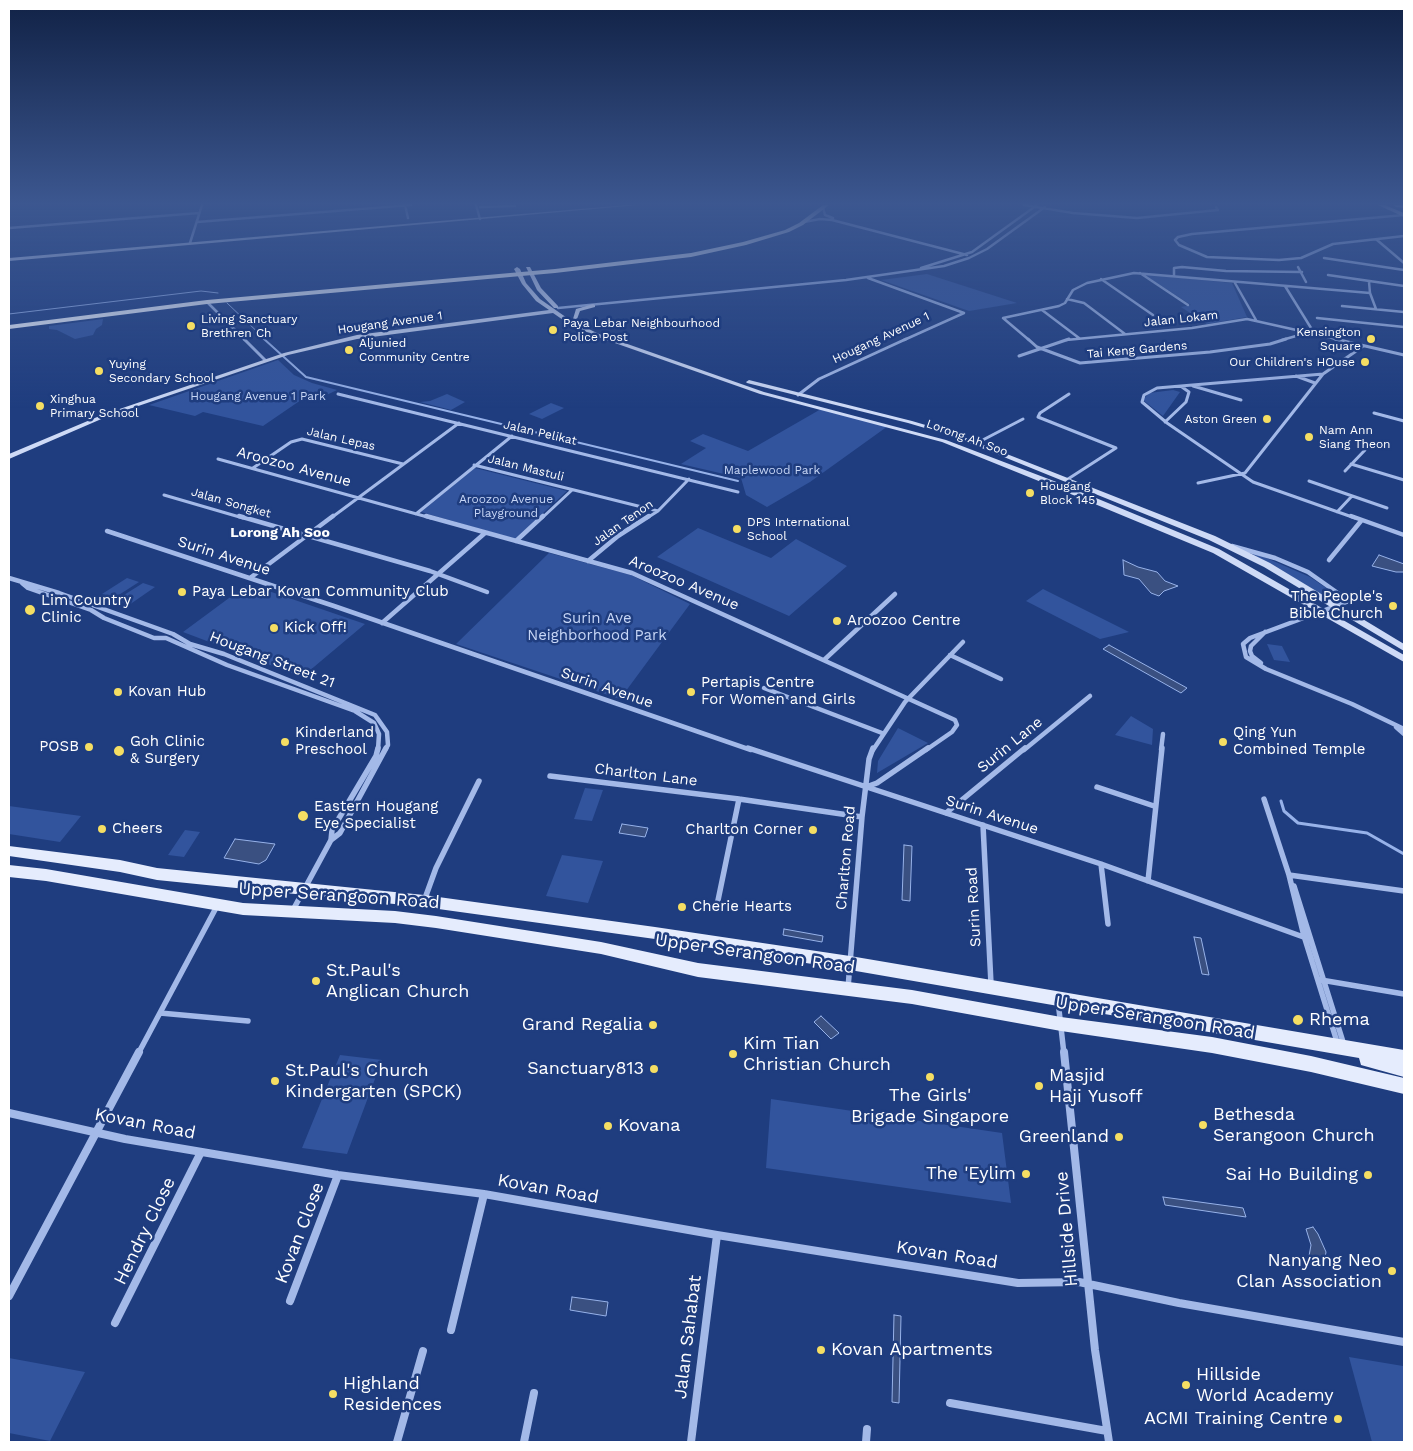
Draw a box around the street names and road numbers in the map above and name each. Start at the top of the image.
street label: Jalan Lokam [1143,308,1219,330]
street label: Hougang Avenue 1 [337,309,443,337]
street label: Hougang Avenue 1 [830,309,932,367]
street label: Tai Keng Gardens [1086,338,1188,362]
street label: Lorong Ah Soo [924,417,1010,459]
street label: Jalan Pelikat [502,418,578,448]
street label: Jalan Lepas [305,424,377,454]
street label: Aroozoo Avenue [235,443,353,491]
street label: Jalan Mastuli [486,452,566,484]
street label: Jalan Songket [189,485,273,521]
street label: Jalan Tenon [590,497,656,549]
street label: Surin Avenue [175,533,273,579]
street label: Aroozoo Avenue [626,552,742,614]
street label: Hougang Street 21 [207,628,337,692]
street label: Surin Avenue [559,664,655,712]
street label: Surin Lane [974,713,1046,777]
street label: Charlton Lane [594,760,698,790]
street label: Surin Avenue [943,792,1041,838]
street label: Charlton Road [832,805,860,911]
street label: Surin Road [963,867,985,947]
street label: Upper Serangoon Road [238,878,440,914]
street label: Upper Serangoon Road [654,929,856,979]
street label: Upper Serangoon Road [1054,992,1256,1044]
street label: Kovan Road [93,1104,197,1144]
street label: Kovan Road [496,1169,600,1209]
street label: Hillside Drive [1051,1170,1083,1288]
street label: Hendry Close [110,1174,180,1288]
street label: Kovan Close [271,1179,329,1287]
street label: Kovan Road [895,1236,999,1274]
street label: Jalan Sahabat [670,1274,706,1400]

